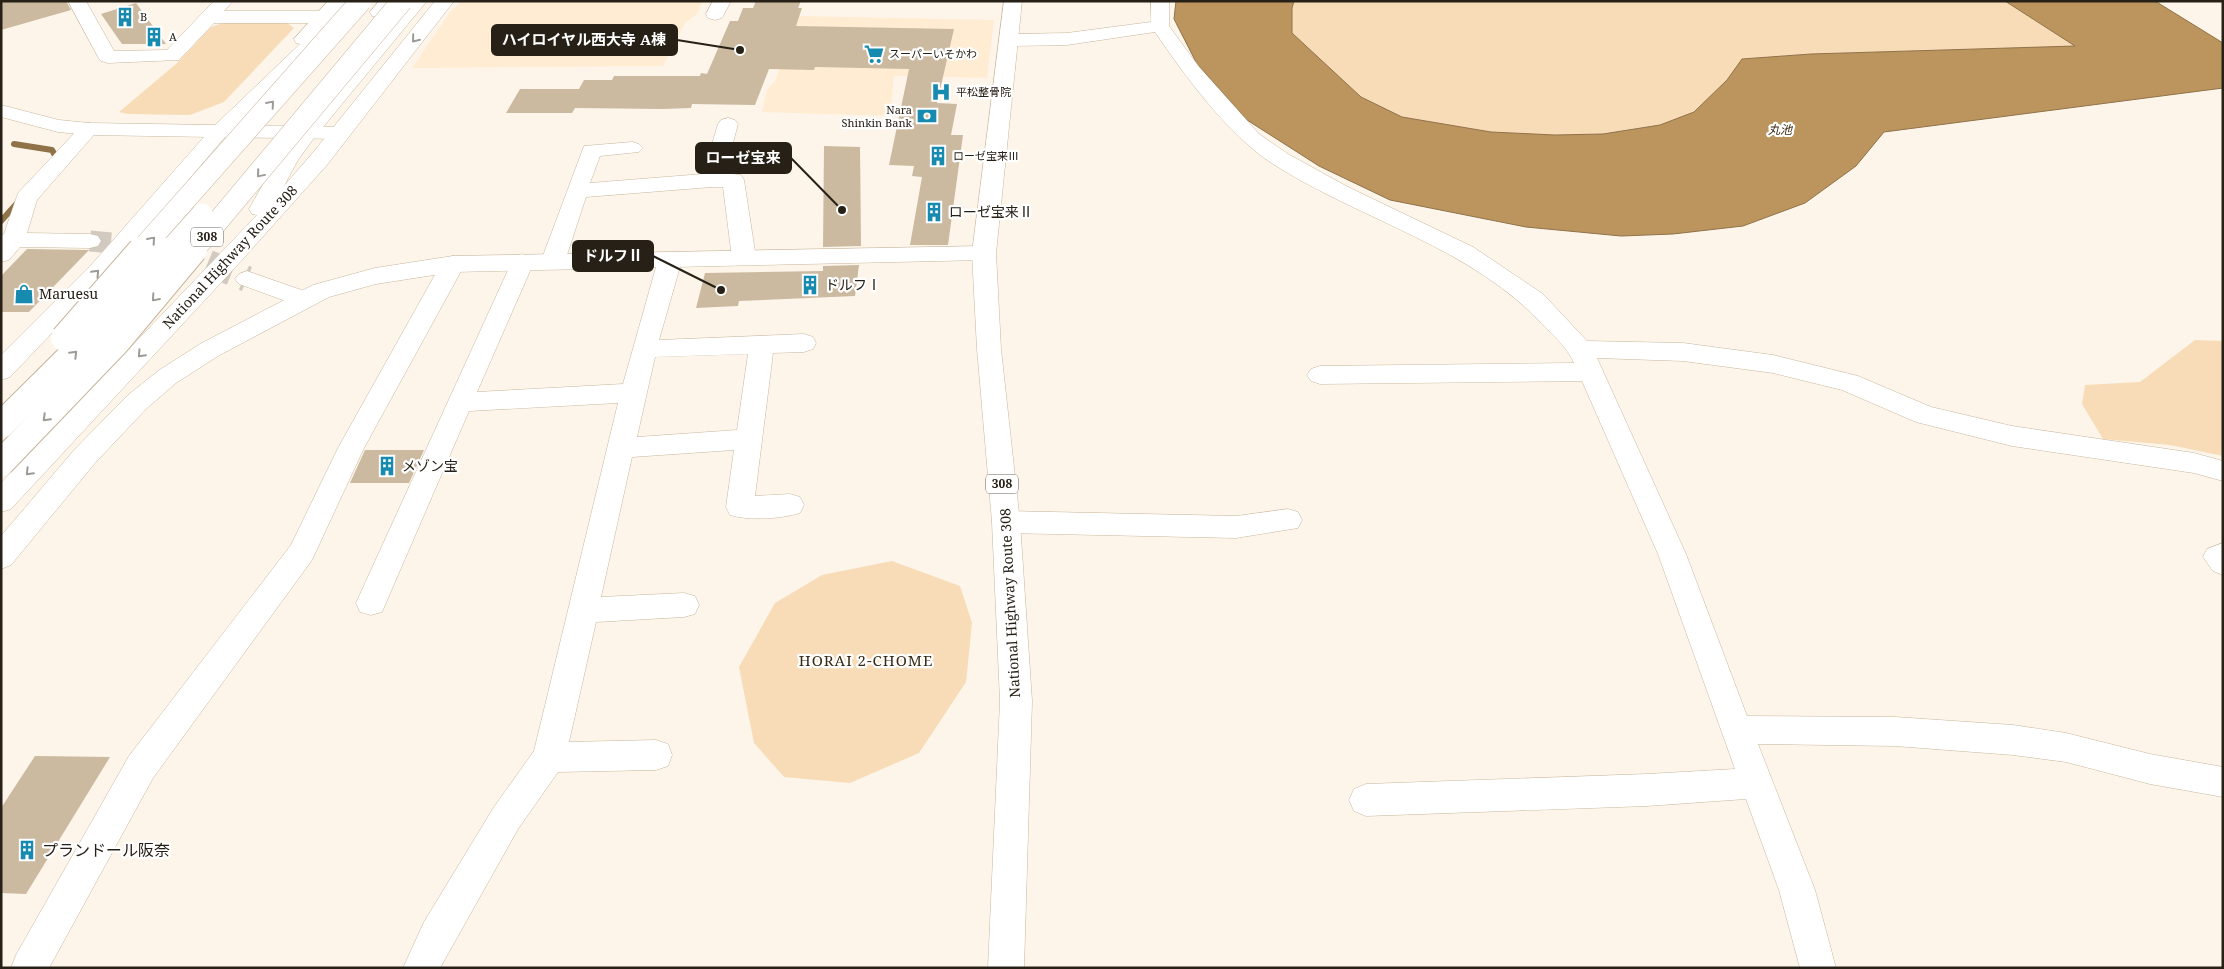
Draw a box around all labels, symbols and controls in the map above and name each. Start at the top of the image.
building icon: B [114,6,136,28]
place label: B [140,9,147,24]
callout: ハイロイヤル西大寺 A棟 [492,25,677,55]
building icon: A [143,26,165,48]
place label: A [169,29,177,44]
text: ハイロイヤル西大寺 A棟 [502,29,666,49]
one-way arrow [412,33,420,42]
supermarket icon: スーパーいそかわ [863,43,885,65]
place label: スーパーいそかわ [889,46,977,61]
hospital icon: 平松整骨院 [930,81,952,103]
place label: 平松整骨院 [956,84,1011,99]
one-way arrow [265,101,274,110]
place label: Nara Shinkin Bank [842,102,913,130]
bank icon: Nara Shinkin Bank [916,105,938,127]
water label: 丸池 [1768,121,1793,138]
callout: ローゼ宝来 [696,143,791,173]
building icon: ローゼ宝来Ⅲ [927,145,949,167]
text: ローゼ宝来 [705,147,781,167]
place label: ローゼ宝来Ⅲ [953,148,1019,163]
one-way arrow [257,168,265,177]
street label: National Highway Route 308 [158,181,301,333]
building icon: ローゼ宝来Ⅱ [923,201,945,223]
place label: ローゼ宝来Ⅱ [949,202,1033,221]
road number: 308 [191,228,223,246]
one-way arrow [146,236,155,245]
callout: ドルフⅡ [573,241,653,271]
text: ドルフⅡ [583,245,643,265]
one-way arrow [90,270,99,279]
building icon: ドルフⅠ [799,274,821,296]
place label: ドルフⅠ [825,275,881,294]
shop icon: Maruesu [13,283,35,305]
place label: Maruesu [39,284,98,303]
one-way arrow [152,293,161,302]
one-way arrow [138,348,147,357]
one-way arrow [68,351,77,360]
one-way arrow [42,413,51,422]
building icon: メゾン宝 [376,455,398,477]
place label: メゾン宝 [402,456,458,475]
one-way arrow [26,466,35,475]
road number: 308 [986,474,1018,494]
street label: National Highway Route 308 [995,508,1024,698]
district label: HORAI 2-CHOME [799,650,933,670]
building icon: プランドール阪奈 [16,839,38,861]
place label: プランドール阪奈 [42,839,170,861]

